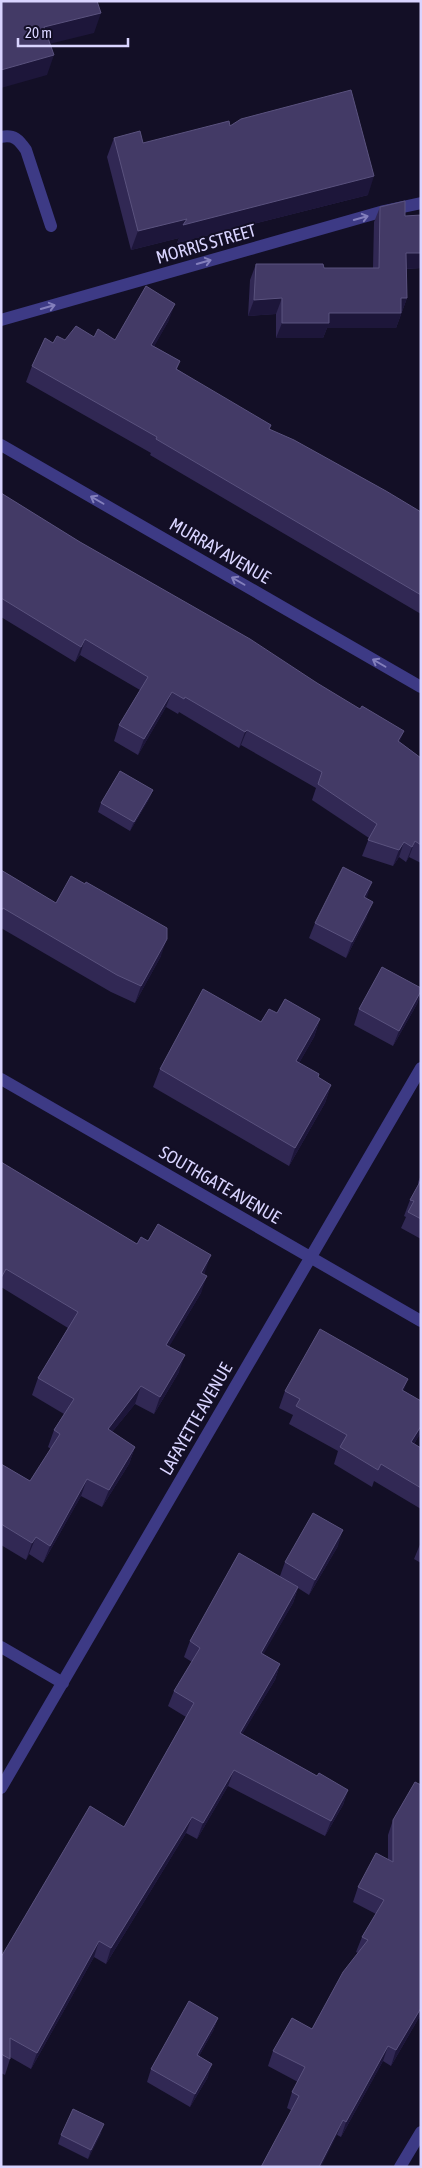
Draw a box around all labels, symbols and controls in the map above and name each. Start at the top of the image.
scale bar [18,15,128,47]
text: 20 m [25,24,52,41]
one-way arrow [352,212,368,222]
street label: MORRIS STREET [154,219,258,268]
one-way arrow [196,257,212,267]
one-way arrow [40,301,56,311]
one-way arrow [91,495,105,505]
street label: MURRAY AVENUE [166,513,275,588]
one-way arrow [231,576,245,586]
one-way arrow [372,657,386,667]
street label: SOUTHGATE AVENUE [156,1141,285,1228]
street label: LAFAYETTE AVENUE [155,1359,236,1479]

